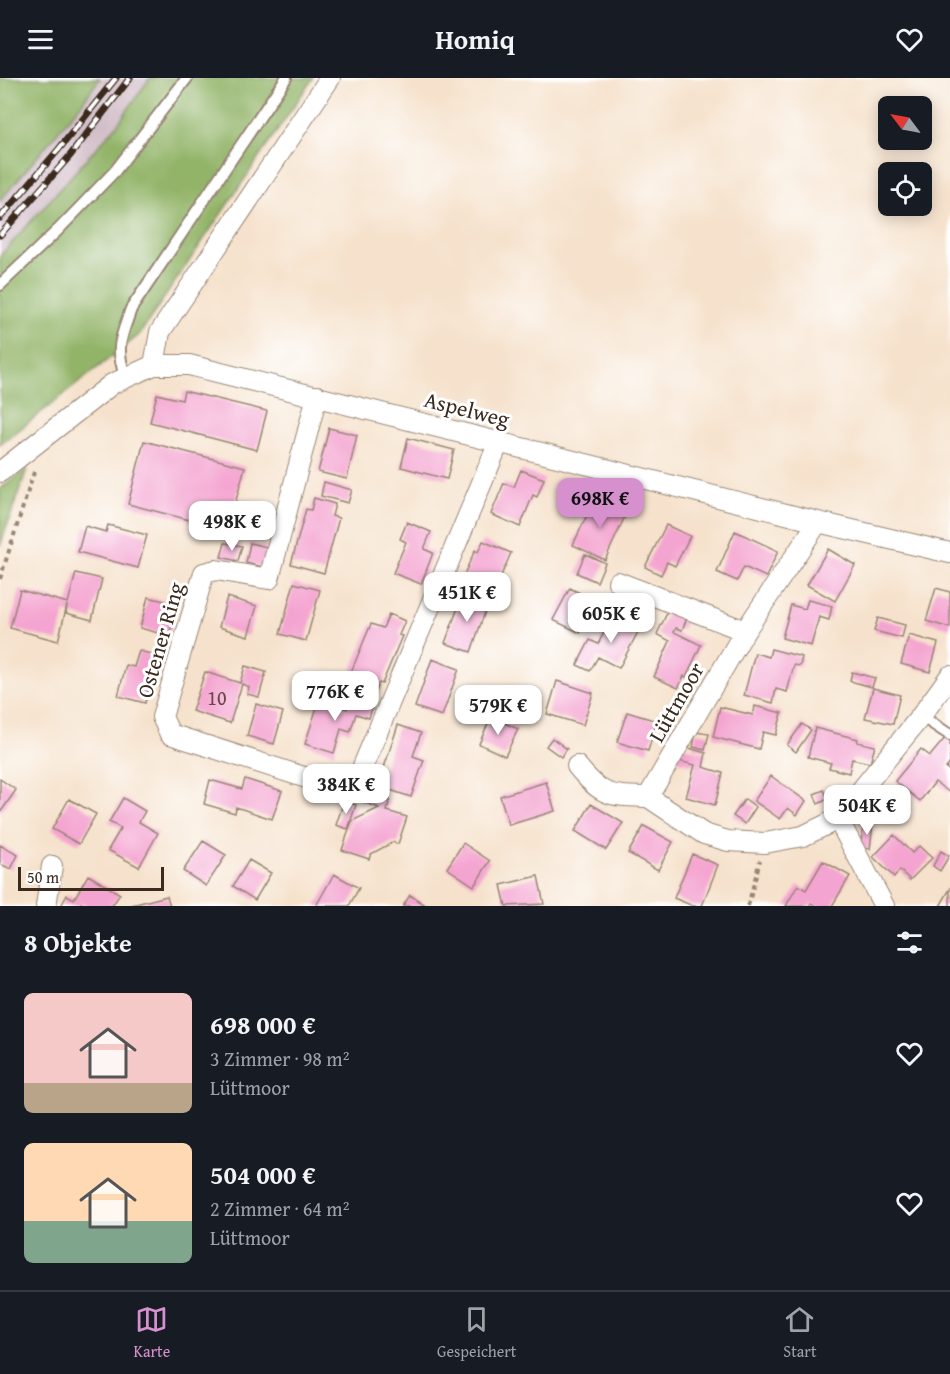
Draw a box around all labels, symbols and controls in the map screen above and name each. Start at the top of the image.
text: Homiq [435,19,515,59]
icon: menu [24,23,57,56]
icon: heart [893,23,926,56]
north arrow [878,96,932,150]
map controls [878,96,932,216]
button: locate [878,162,932,216]
street label: Aspelweg [421,383,513,435]
pin: 698K € [551,478,649,529]
text: 698K € [571,483,629,512]
pin: 498K € [183,501,281,552]
text: 498K € [203,506,261,535]
pin: 451K € [418,572,516,623]
text: 451K € [438,577,496,606]
street label: Ostener Ring [128,578,192,702]
pin: 605K € [562,593,660,644]
text: 605K € [582,598,640,627]
street label: Lüttmoor [640,656,712,748]
pin: 776K € [286,671,384,722]
text: 776K € [306,676,364,705]
house number: 10 [207,683,227,712]
pin: 579K € [449,685,547,736]
text: 579K € [469,690,527,719]
pin: 384K € [297,764,395,815]
text: 384K € [317,769,375,798]
pin: 504K € [818,785,916,836]
text: 504K € [838,790,896,819]
scale bar [18,864,164,892]
text: 50 m [27,865,59,889]
text: 8 Objekte [24,923,132,962]
icon: filters [893,926,926,959]
text: 698 000 € [210,1005,316,1044]
icon: home [72,1017,144,1089]
icon: heart [893,1037,926,1070]
text: 3 Zimmer · 98 m² [210,1044,349,1073]
text: Lüttmoor [210,1073,290,1102]
text: 504 000 € [210,1155,316,1194]
icon: home [72,1167,144,1239]
icon: heart [893,1187,926,1220]
text: 2 Zimmer · 64 m² [210,1194,349,1223]
text: Lüttmoor [210,1223,290,1252]
tab: Karte [133,1303,170,1363]
tab: Gespeichert [437,1303,517,1363]
tab: Start [783,1303,817,1363]

